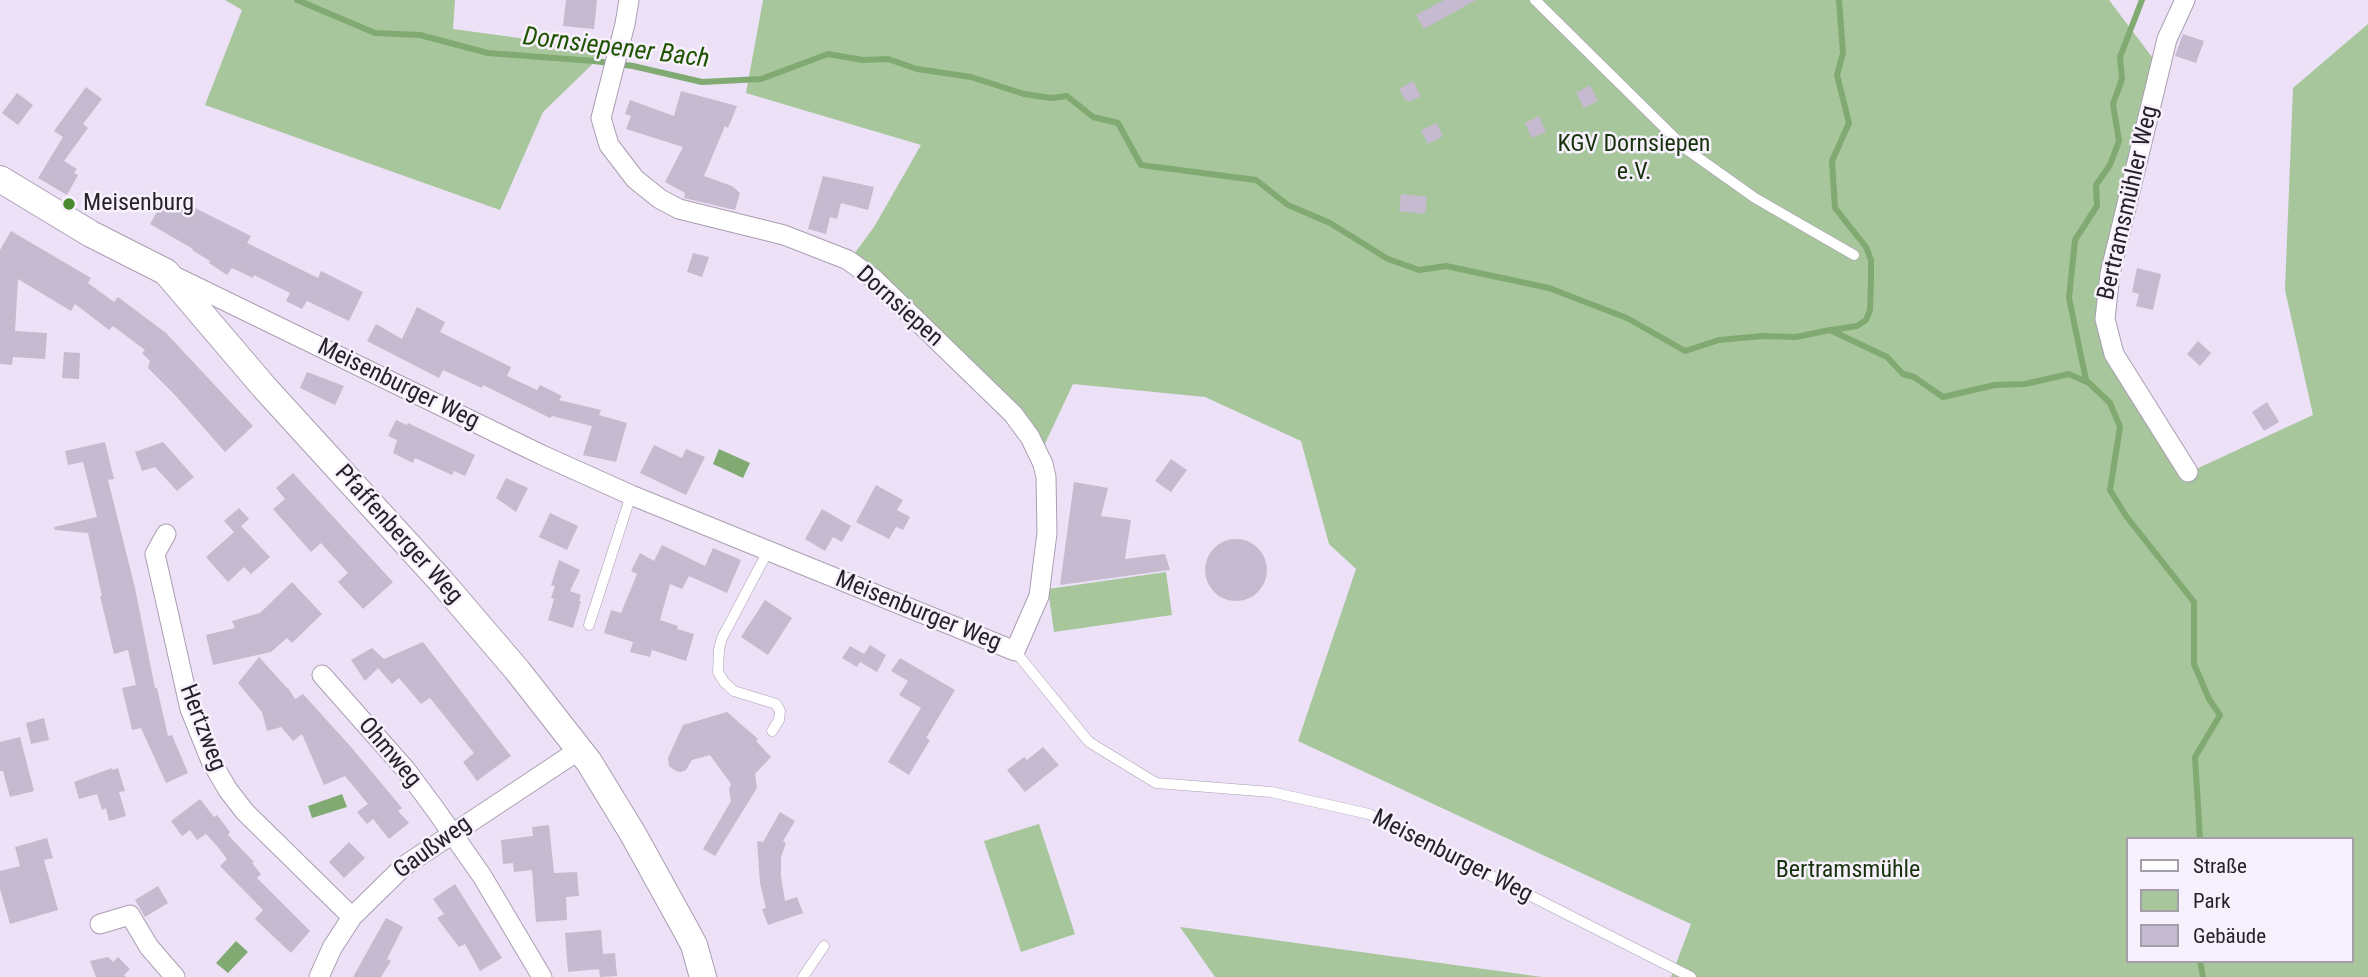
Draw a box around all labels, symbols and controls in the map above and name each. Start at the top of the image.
water label: Dornsiepener Bach [521,22,711,76]
street label: Bertramsmühler Weg [2093,103,2165,303]
park label: KGV Dornsiepen e.V. [1558,131,1710,187]
place label: Meisenburg [83,190,194,218]
marker: Meisenburg [61,196,77,212]
street label: Dornsiepen [850,260,948,354]
street label: Meisenburger Weg [313,333,483,437]
street label: Pfaffenberger Weg [328,460,468,610]
street label: Meisenburger Weg [831,566,1005,658]
street label: Hertzweg [172,681,232,775]
street label: Ohmweg [351,712,427,794]
street label: Meisenburger Weg [1367,804,1537,910]
street label: Gaußweg [389,810,477,886]
legend [2126,837,2354,963]
text: Straße [2193,854,2247,878]
park label: Bertramsmühle [1776,857,1920,885]
text: Park [2193,889,2230,913]
text: Gebäude [2193,924,2266,948]

